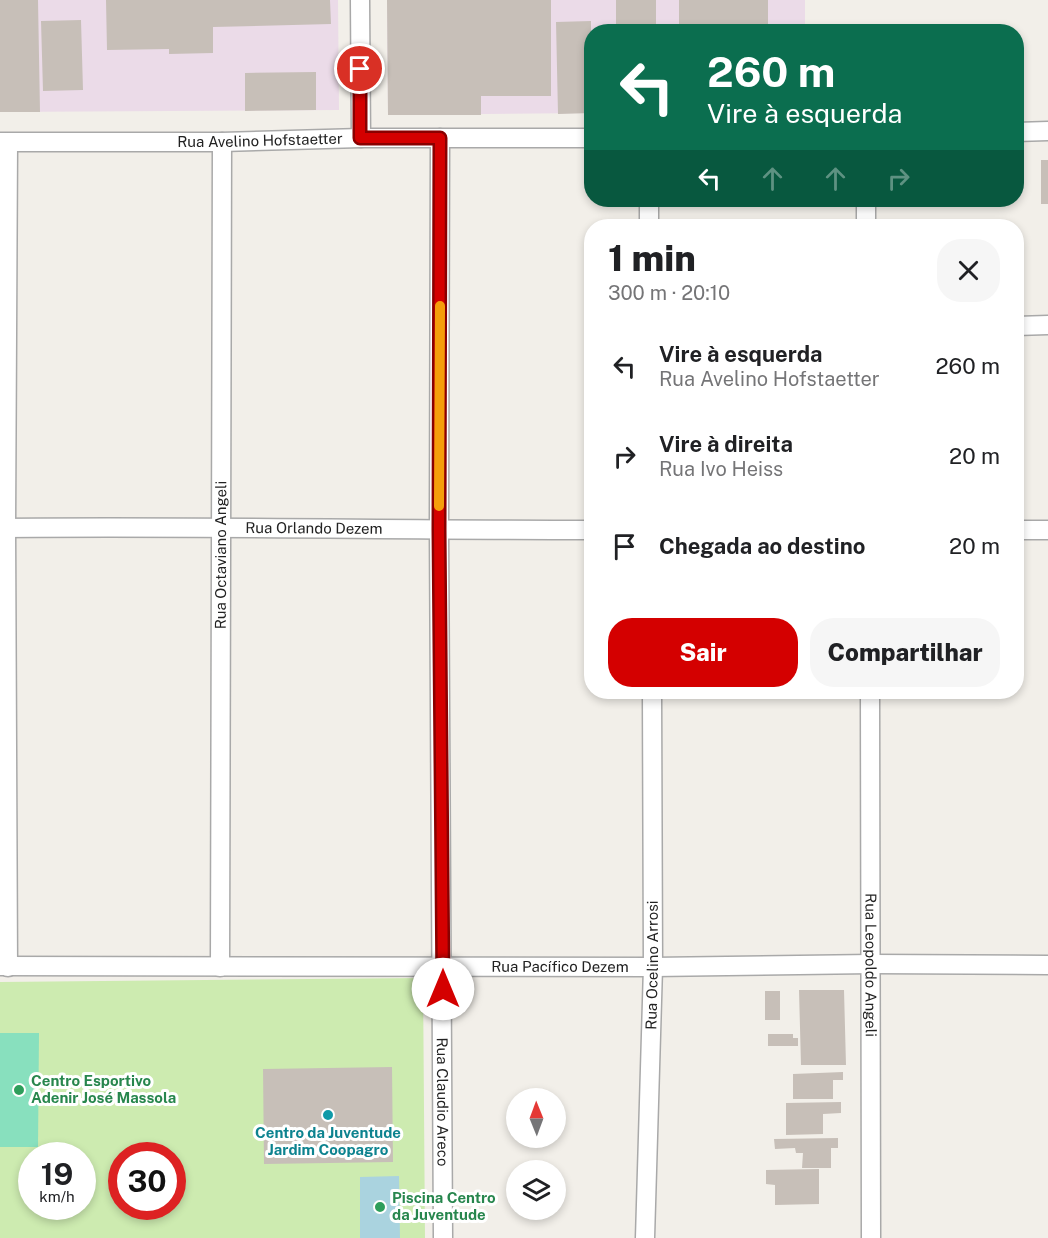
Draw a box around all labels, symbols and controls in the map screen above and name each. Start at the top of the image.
pin [334,43,385,94]
text: 260 m [707,47,835,96]
icon: left [608,48,686,126]
icon: arrive [343,52,376,85]
text: Vire à esquerda [707,97,902,129]
street label: Rua Avelino Hofstaetter [177,130,343,150]
icon: left [693,162,726,195]
icon: ahead [756,162,789,195]
icon: ahead [819,162,852,195]
icon: right [882,162,915,195]
text: 1 min [608,237,696,279]
button: close [937,239,1000,302]
text: 300 m · 20:10 [608,281,730,305]
text: Vire à esquerda [659,341,823,367]
icon: left [608,350,641,383]
text: 260 m [935,353,1000,379]
text: Rua Avelino Hofstaetter [659,367,880,391]
text: Vire à direita [659,431,793,457]
icon: right [608,440,641,473]
text: 20 m [949,443,1000,469]
text: Rua Ivo Heiss [659,457,783,481]
street label: Rua Octaviano Angeli [212,481,229,629]
street label: Rua Orlando Dezem [245,519,383,537]
icon: arrive [608,530,641,563]
text: Chegada ao destino [659,533,865,559]
text: 20 m [949,533,1000,559]
button: Sair [608,618,798,687]
button: Compartilhar [810,618,1000,687]
street label: Rua Leopoldo Angeli [862,893,880,1037]
street label: Rua Ocelino Arrosi [642,900,661,1030]
position arrow [411,957,475,1021]
street label: Rua Pacífico Dezem [491,958,629,975]
street label: Rua Claudio Areco [434,1038,452,1166]
place label: Centro Esportivo Adenir José Massola [31,1072,176,1106]
marker: Centro Esportivo Adenir José Massola [12,1083,26,1097]
north arrow [506,1088,566,1148]
map controls [506,1088,566,1220]
marker: Centro da Juventude Jardim Coopagro [321,1108,335,1122]
place label: Centro da Juventude Jardim Coopagro [255,1124,401,1158]
speed limit sign: 30 [108,1142,186,1220]
text: 19 [41,1156,73,1192]
button: layers [506,1160,566,1220]
text: km/h [39,1188,75,1205]
place label: Piscina Centro da Juventude [392,1189,496,1223]
marker: Piscina Centro da Juventude [373,1200,387,1214]

